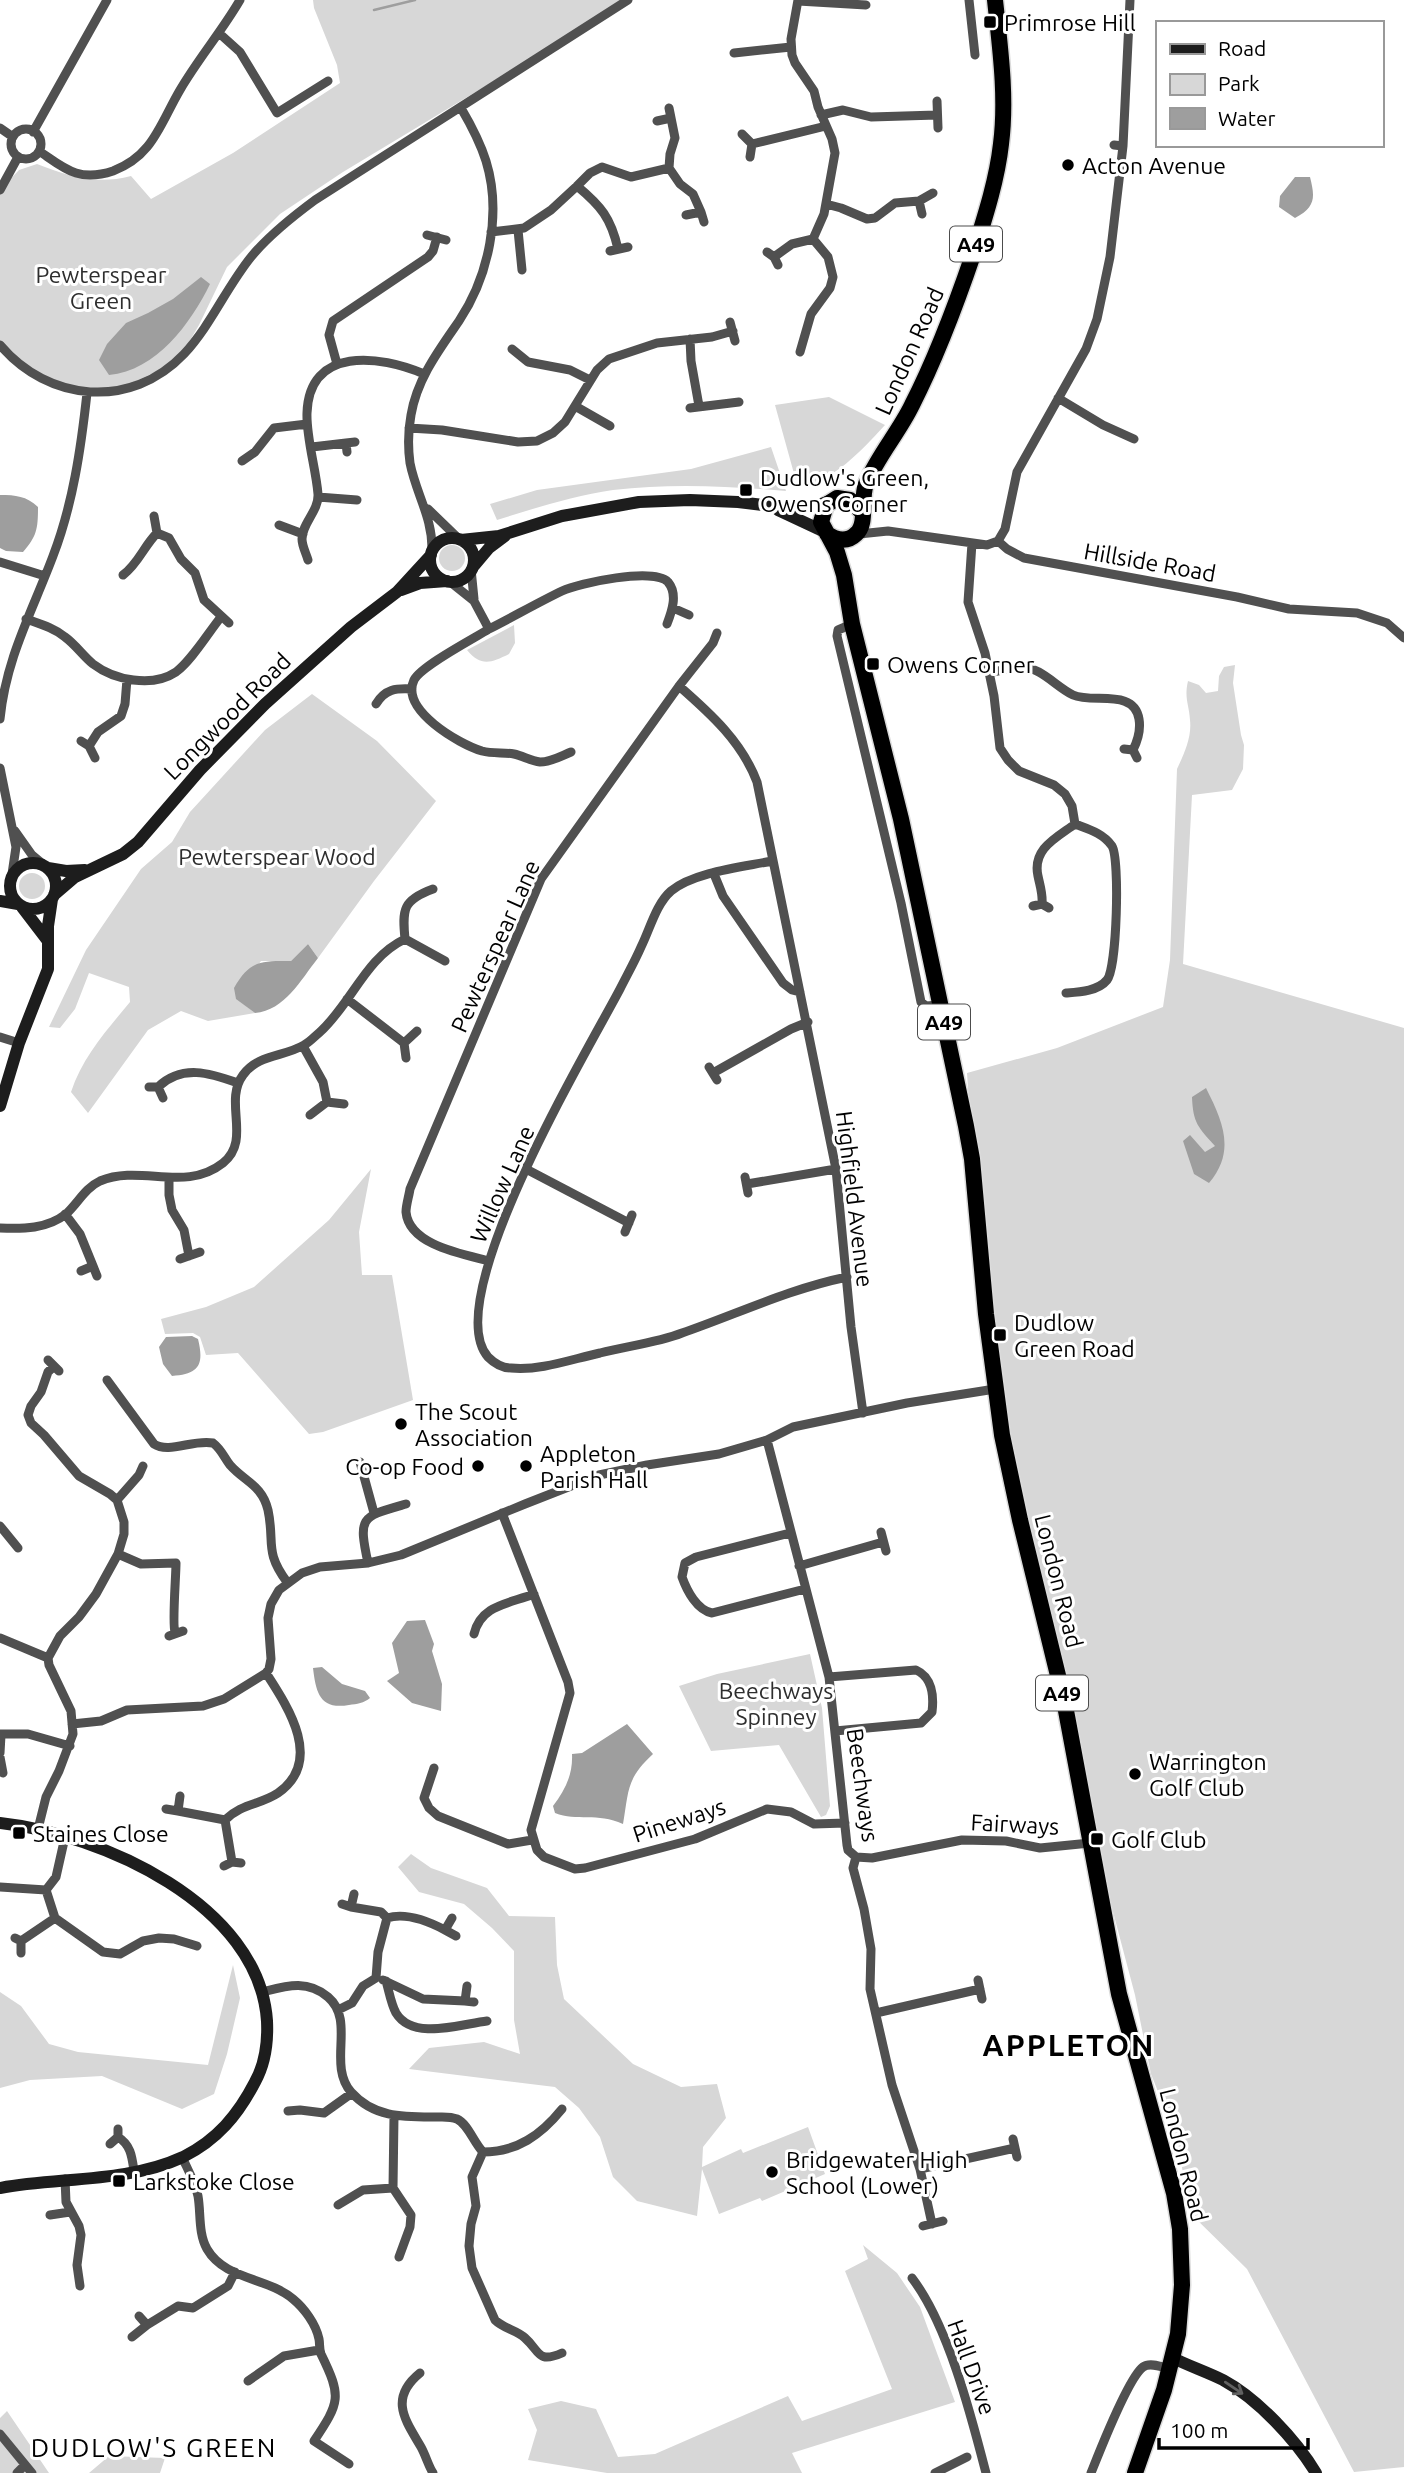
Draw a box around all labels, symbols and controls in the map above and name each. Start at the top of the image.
place label: Primrose Hill [1004,10,1136,35]
marker: Primrose Hill [982,14,998,30]
legend [1156,21,1383,147]
text: Road [1218,36,1266,60]
text: Park [1218,71,1260,95]
text: Water [1218,106,1276,130]
place label: Acton Avenue [1082,153,1226,178]
marker: Acton Avenue [1060,157,1076,173]
road number: A49 [950,226,1002,262]
park label: Pewterspear Green [36,262,167,313]
street label: London Road [870,284,948,418]
place label: Dudlow's Green, Owens Corner [760,465,929,516]
marker: Dudlow's Green, Owens Corner [738,482,754,498]
street label: Hillside Road [1082,538,1218,586]
street label: Longwood Road [159,648,295,784]
place label: Owens Corner [887,652,1035,677]
marker: Owens Corner [865,656,881,672]
park label: Pewterspear Wood [178,844,376,869]
street label: Pewterspear Lane [446,856,544,1036]
road number: A49 [918,1004,970,1040]
street label: Highfield Avenue [832,1110,878,1288]
street label: Willow Lane [465,1122,539,1246]
place label: Dudlow Green Road [1014,1310,1135,1361]
marker: Dudlow Green Road [992,1327,1008,1343]
place label: The Scout Association [415,1399,533,1450]
marker: The Scout Association [393,1416,409,1432]
place label: Appleton Parish Hall [540,1441,648,1492]
place label: Co-op Food [345,1454,464,1479]
marker: Co-op Food [470,1458,486,1474]
marker: Appleton Parish Hall [518,1458,534,1474]
street label: London Road [1030,1512,1088,1650]
road number: A49 [1036,1676,1088,1710]
park label: Beechways Spinney [719,1678,833,1729]
street label: Beechways [843,1727,883,1843]
place label: Warrington Golf Club [1149,1749,1267,1800]
marker: Warrington Golf Club [1127,1766,1143,1782]
street label: Pineways [630,1793,728,1847]
street label: Fairways [970,1809,1060,1839]
place label: Staines Close [33,1821,169,1846]
marker: Staines Close [11,1825,27,1841]
place label: Golf Club [1111,1827,1206,1852]
marker: Golf Club [1089,1831,1105,1847]
district label: APPLETON [983,2028,1155,2062]
street label: London Road [1155,2086,1213,2224]
place label: Bridgewater High School (Lower) [786,2147,968,2199]
marker: Bridgewater High School (Lower) [764,2164,780,2180]
place label: Larkstoke Close [133,2169,295,2194]
marker: Larkstoke Close [111,2173,127,2189]
street label: Hall Drive [943,2316,1001,2418]
one-way arrow [1224,2381,1243,2395]
scale bar [1159,2406,1308,2450]
text: 100 m [1170,2418,1228,2442]
district label: DUDLOW'S GREEN [31,2433,277,2462]

